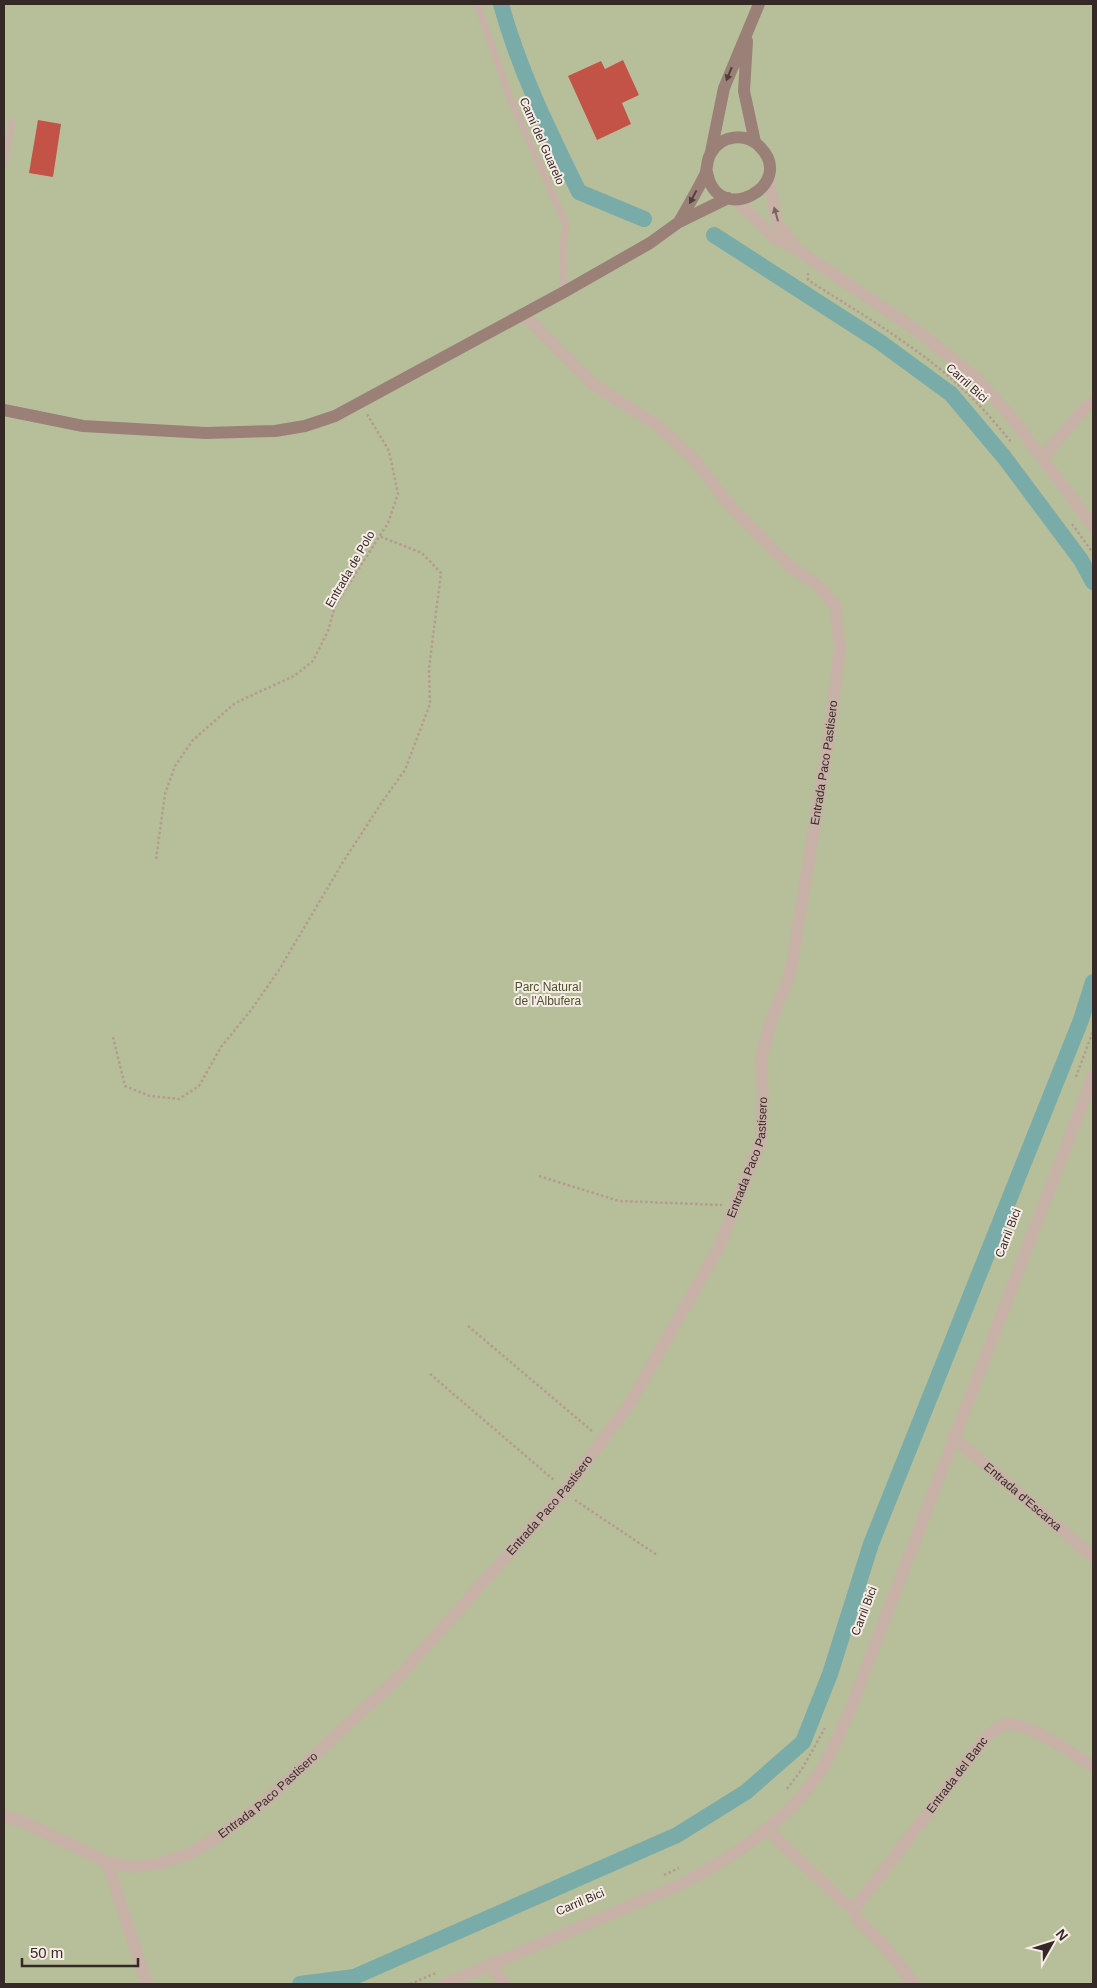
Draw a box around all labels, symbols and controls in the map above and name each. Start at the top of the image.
one-way arrow [725,67,733,82]
street label: Camí del Guarelo [516,95,568,187]
one-way arrow [689,189,697,204]
one-way arrow [772,207,780,222]
street label: Carril Bici [943,361,991,405]
street label: Entrada de Polo [322,528,378,610]
street label: Entrada Paco Pastisero [808,699,840,826]
park label: Parc Natural de l'Albufera [515,980,581,1008]
street label: Entrada Paco Pastisero [724,1096,770,1220]
street label: Carril Bici [992,1207,1024,1259]
street label: Entrada Paco Pastisero [503,1452,596,1558]
street label: Entrada d'Escarxa [981,1460,1065,1534]
street label: Carril Bici [848,1585,880,1637]
street label: Entrada del Banc [923,1734,991,1816]
street label: Entrada Paco Pastisero [215,1749,321,1841]
street label: Carril Bici [554,1886,606,1918]
north arrow [1027,1918,1077,1968]
text: N [1053,1926,1072,1944]
scale bar [22,1936,139,1968]
text: 50 m [30,1944,63,1961]

